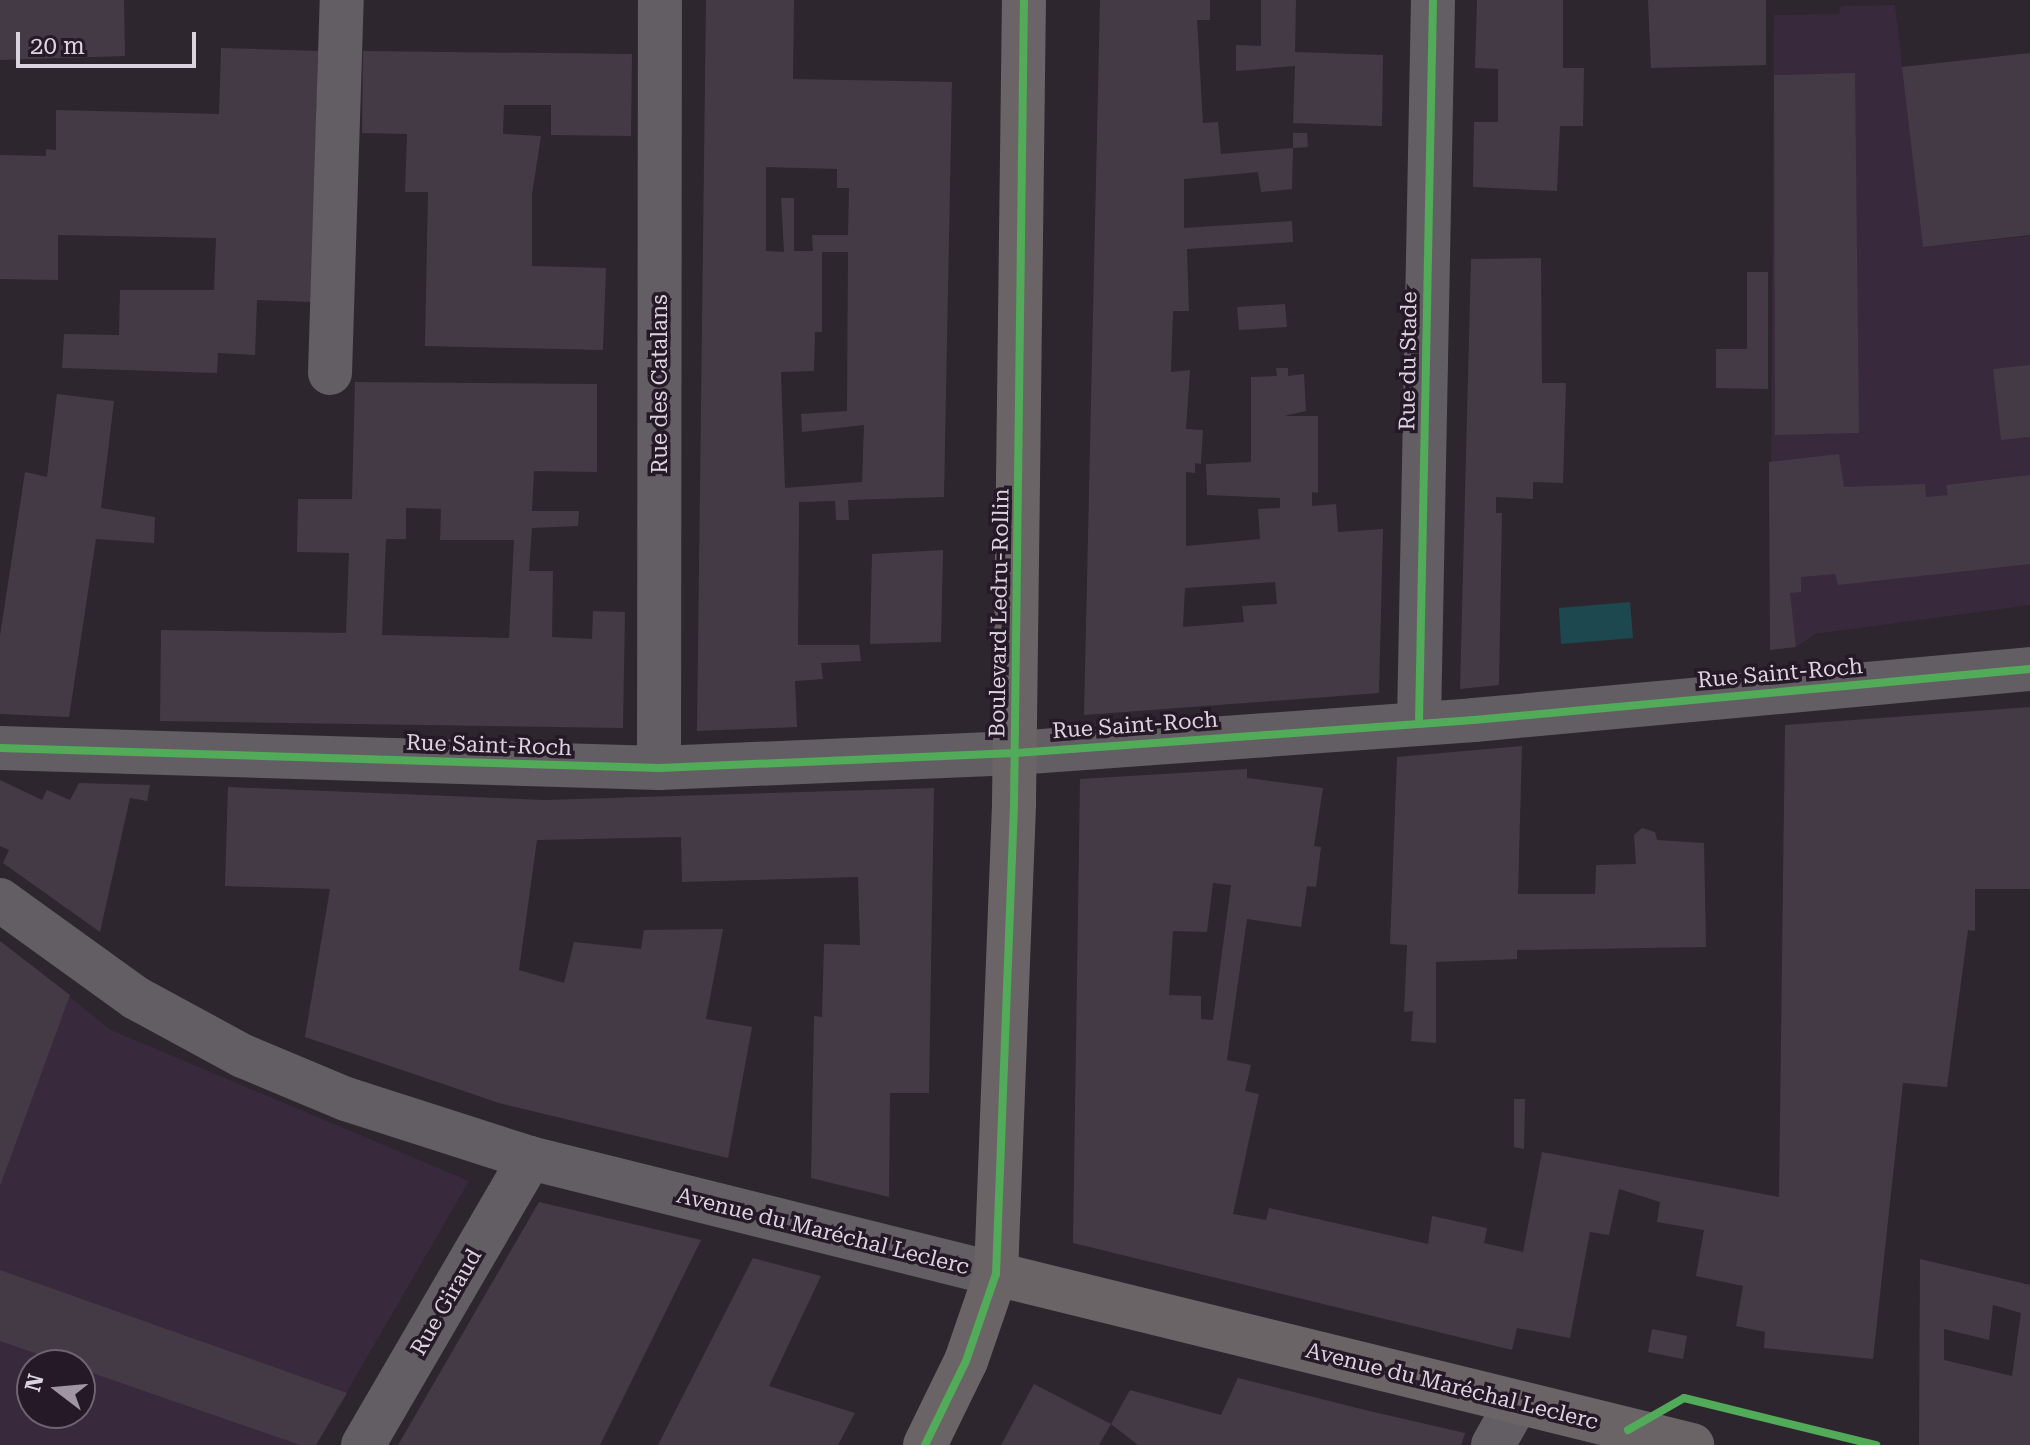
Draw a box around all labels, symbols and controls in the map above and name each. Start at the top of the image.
scale bar [20,16,200,66]
text: 20 m [30,32,85,60]
street label: Rue du Stade [1394,291,1422,431]
street label: Rue des Catalans [647,294,673,474]
street label: Boulevard Ledru-Rollin [984,488,1014,738]
street label: Rue Saint-Roch [1696,653,1864,693]
street label: Rue Saint-Roch [1051,706,1219,744]
street label: Rue Saint-Roch [406,729,572,761]
street label: Avenue du Maréchal Leclerc [674,1182,972,1280]
street label: Rue Giraud [405,1244,487,1360]
street label: Avenue du Maréchal Leclerc [1303,1337,1601,1435]
north arrow [16,1349,96,1429]
text: N [20,1371,49,1394]

